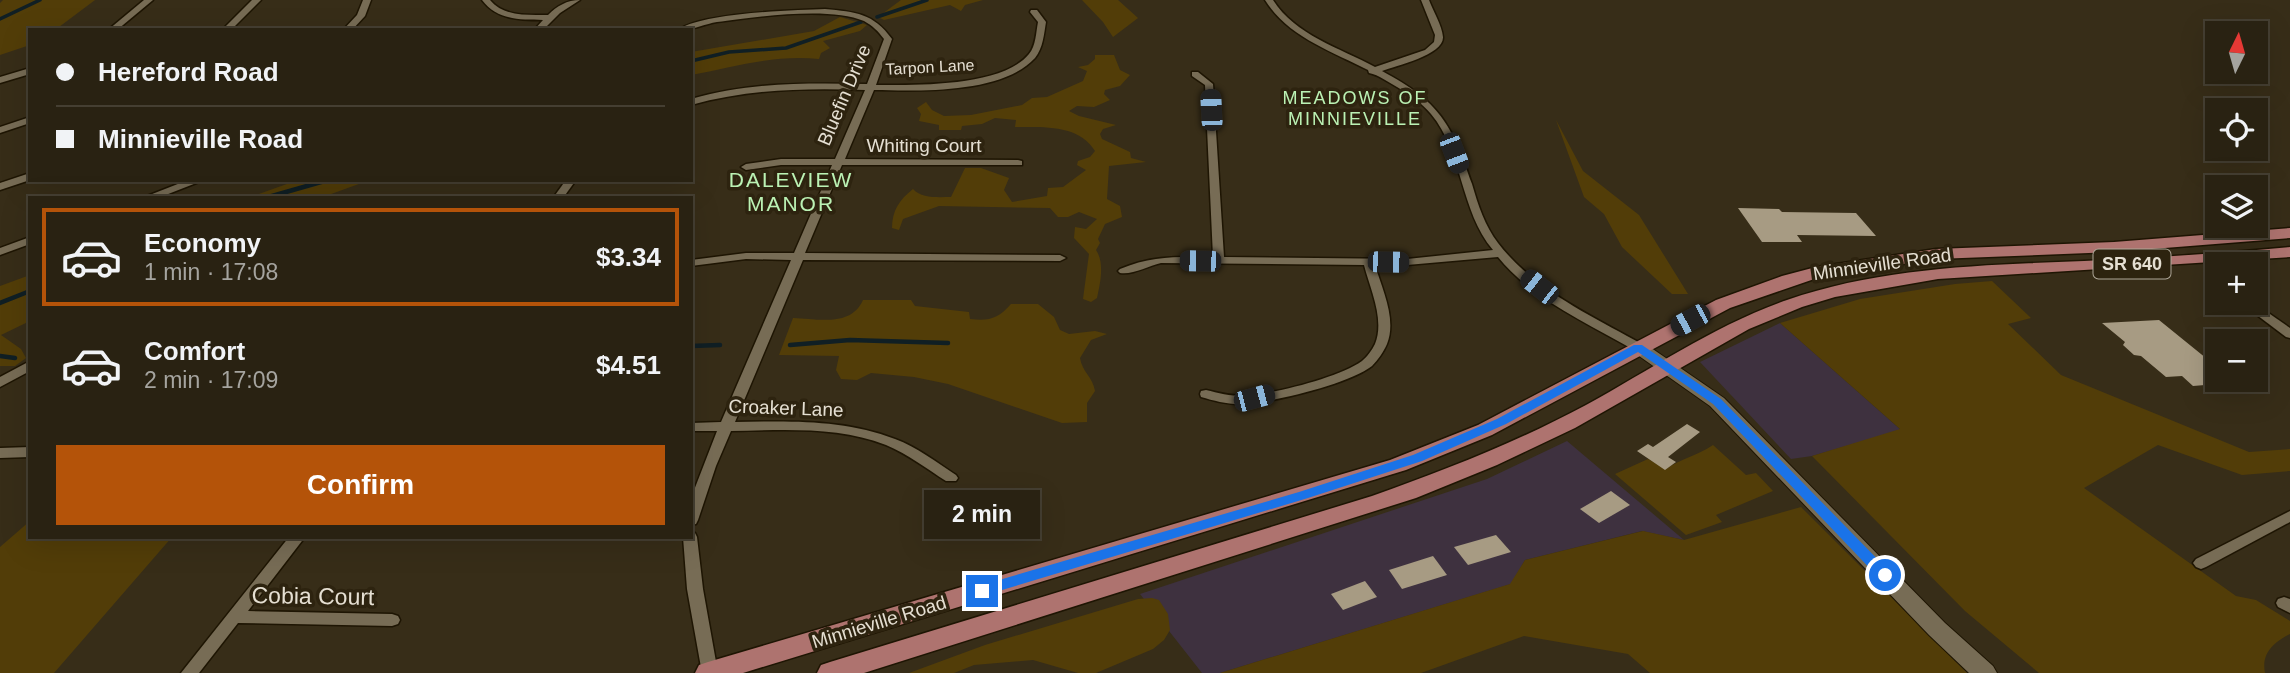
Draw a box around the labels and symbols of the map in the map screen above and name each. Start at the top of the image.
north arrow [2205,21,2268,84]
street label: Bluefin Drive [813,41,875,149]
street label: Tarpon Lane [885,56,975,78]
car [1200,88,1223,132]
district label: MEADOWS OF MINNIEVILLE [1283,88,1428,129]
car [1437,130,1472,176]
street label: Whiting Court [866,135,982,156]
district label: DALEVIEW MANOR [729,168,853,215]
street label: Minnieville Road [1812,244,1952,284]
car [1179,250,1222,272]
road number: SR 640 [2094,250,2170,278]
car [1367,251,1410,273]
car [1516,266,1563,308]
car [1667,301,1714,339]
car [1231,382,1278,414]
street label: Croaker Lane [728,395,844,421]
callout: 2 min [924,490,1040,538]
route start [1869,559,1901,591]
route end [966,575,998,607]
street label: Cobia Court [251,582,375,610]
street label: Minnieville Road [809,592,949,652]

